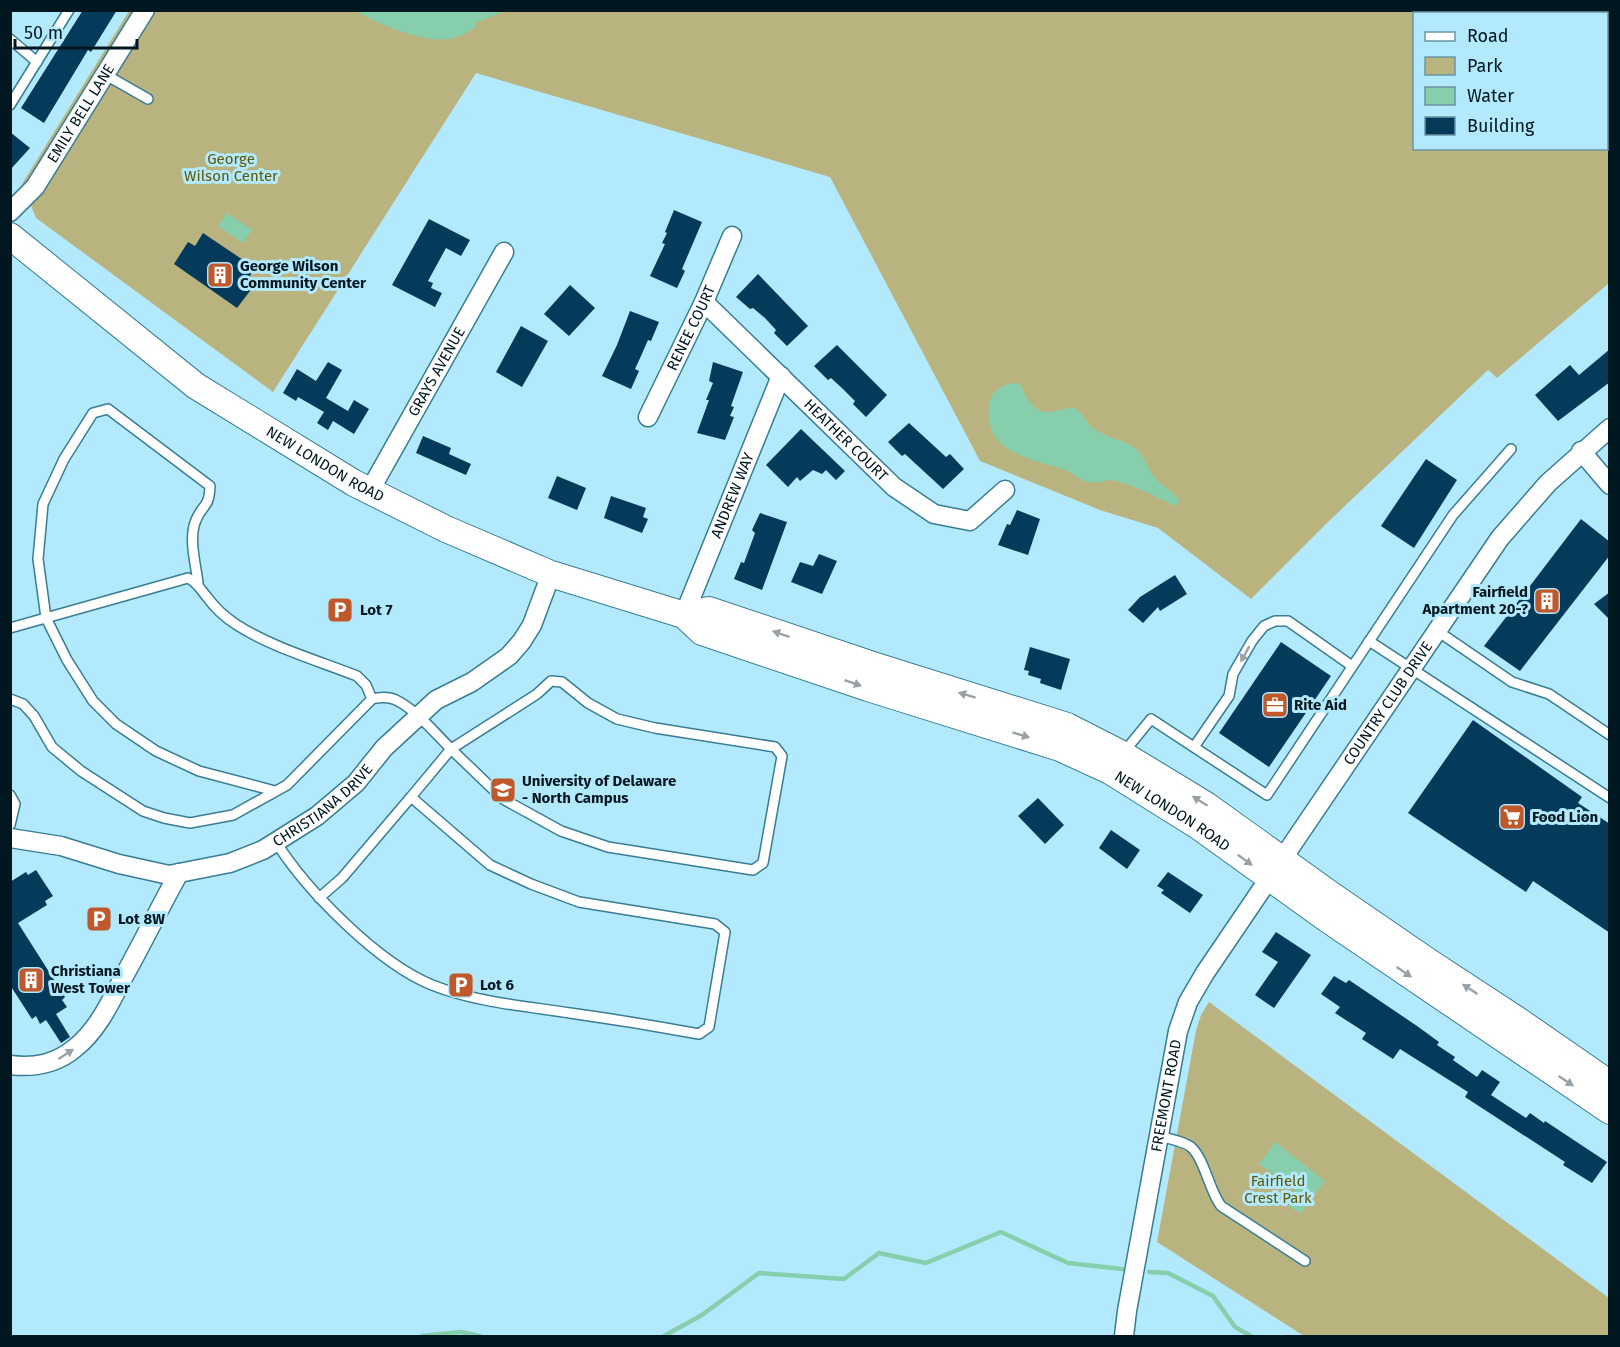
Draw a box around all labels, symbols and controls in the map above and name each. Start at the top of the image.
scale bar [15,12,136,50]
legend [1413,12,1608,150]
text: 50 m [24,22,63,44]
text: Road [1467,25,1509,47]
text: Park [1467,55,1503,77]
street label: EMILY BELL LANE [43,61,118,166]
text: Water [1467,85,1514,107]
text: Building [1467,115,1535,137]
park label: George Wilson Center [184,150,278,185]
place label: George Wilson Community Center [240,257,367,292]
building icon: George Wilson Community Center [205,260,235,290]
street label: RENEE COURT [663,282,719,373]
street label: GRAYS AVENUE [404,324,469,420]
street label: HEATHER COURT [800,395,892,485]
street label: NEW LONDON ROAD [263,422,387,506]
street label: ANDREW WAY [707,449,758,541]
place label: Fairfield Apartment 20-? [1421,583,1528,618]
building icon: Fairfield Apartment 20-? [1532,586,1562,616]
parking icon: Lot 7 [325,595,355,625]
place label: Lot 7 [360,601,392,619]
one-way arrow [772,629,790,639]
street label: COUNTRY CLUB DRIVE [1340,638,1436,769]
one-way arrow [1240,646,1250,663]
one-way arrow [845,679,863,688]
one-way arrow [958,690,976,699]
office icon: Rite Aid [1260,690,1290,720]
place label: Rite Aid [1294,696,1347,714]
one-way arrow [1012,731,1030,741]
street label: CHRISTIANA DRIVE [269,761,376,851]
street label: NEW LONDON ROAD [1111,767,1234,855]
place label: University of Delaware - North Campus [522,772,676,807]
school or university icon: University of Delaware - North Campus [488,775,518,805]
one-way arrow [1192,796,1208,807]
supermarket icon: Food Lion [1497,802,1527,832]
place label: Food Lion [1532,808,1598,826]
one-way arrow [1236,854,1252,866]
parking icon: Lot 8W [84,904,114,934]
place label: Lot 8W [118,910,165,928]
place label: Christiana West Tower [51,962,131,997]
building icon: Christiana West Tower [16,965,46,995]
one-way arrow [1396,966,1412,978]
parking icon: Lot 6 [446,970,476,1000]
place label: Lot 6 [480,976,514,994]
one-way arrow [1462,983,1479,994]
street label: FREEMONT ROAD [1147,1038,1185,1153]
one-way arrow [58,1049,74,1060]
one-way arrow [1557,1075,1573,1087]
park label: Fairfield Crest Park [1244,1172,1312,1207]

